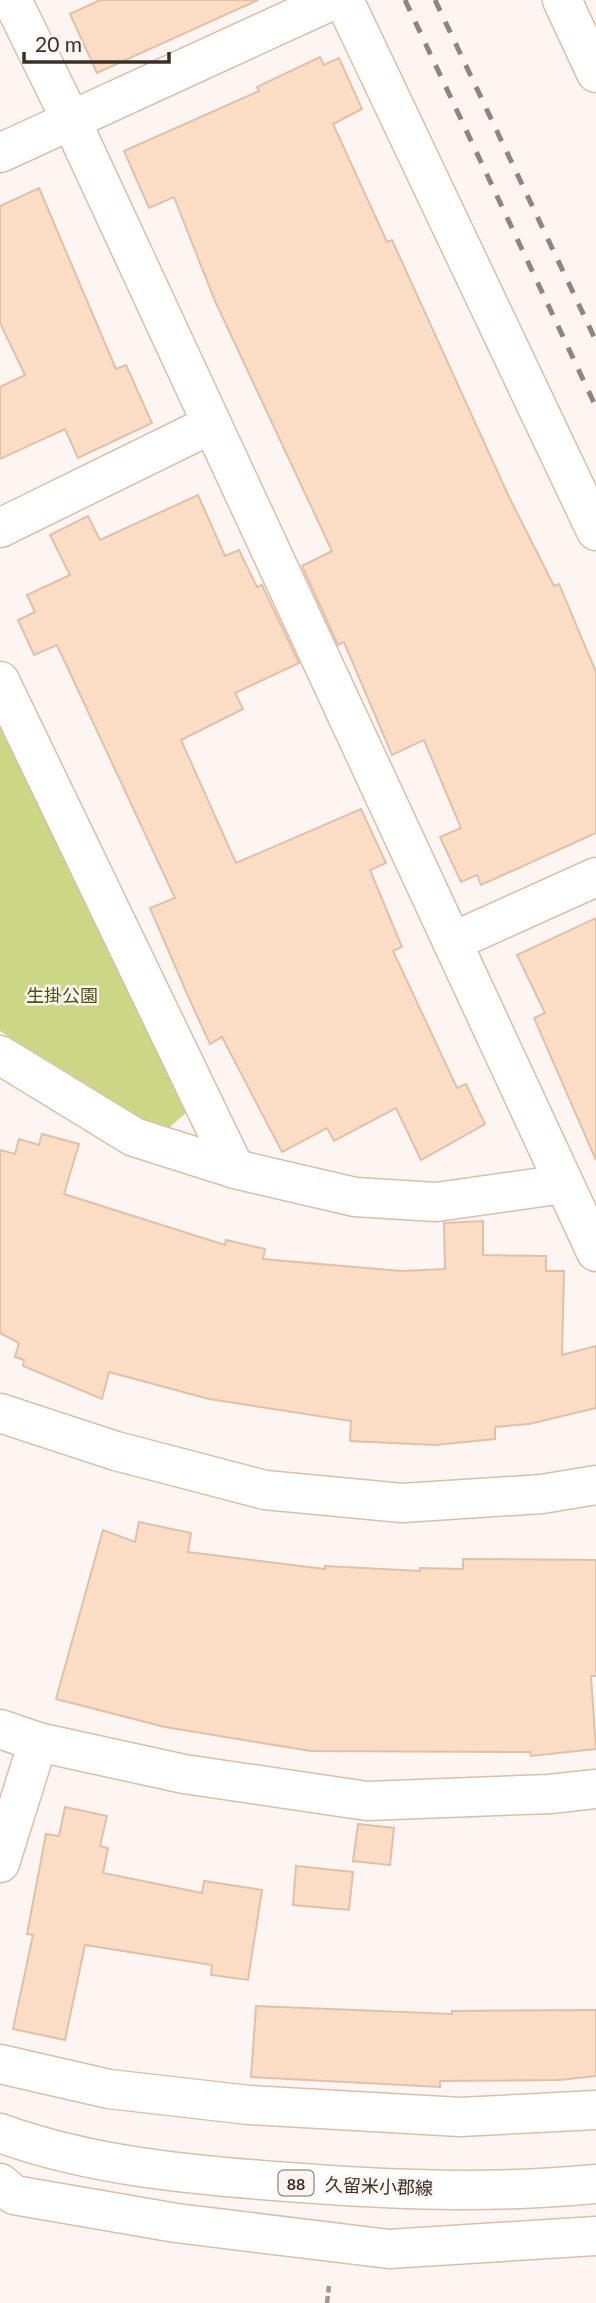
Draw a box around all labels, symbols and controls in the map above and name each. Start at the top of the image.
scale bar [24,21,170,65]
text: 20 m [35,31,82,56]
park label: 生掛公園 [26,984,98,1006]
road number: 88 [278,2170,314,2196]
street label: 久留米小郡線 [325,2173,433,2199]

